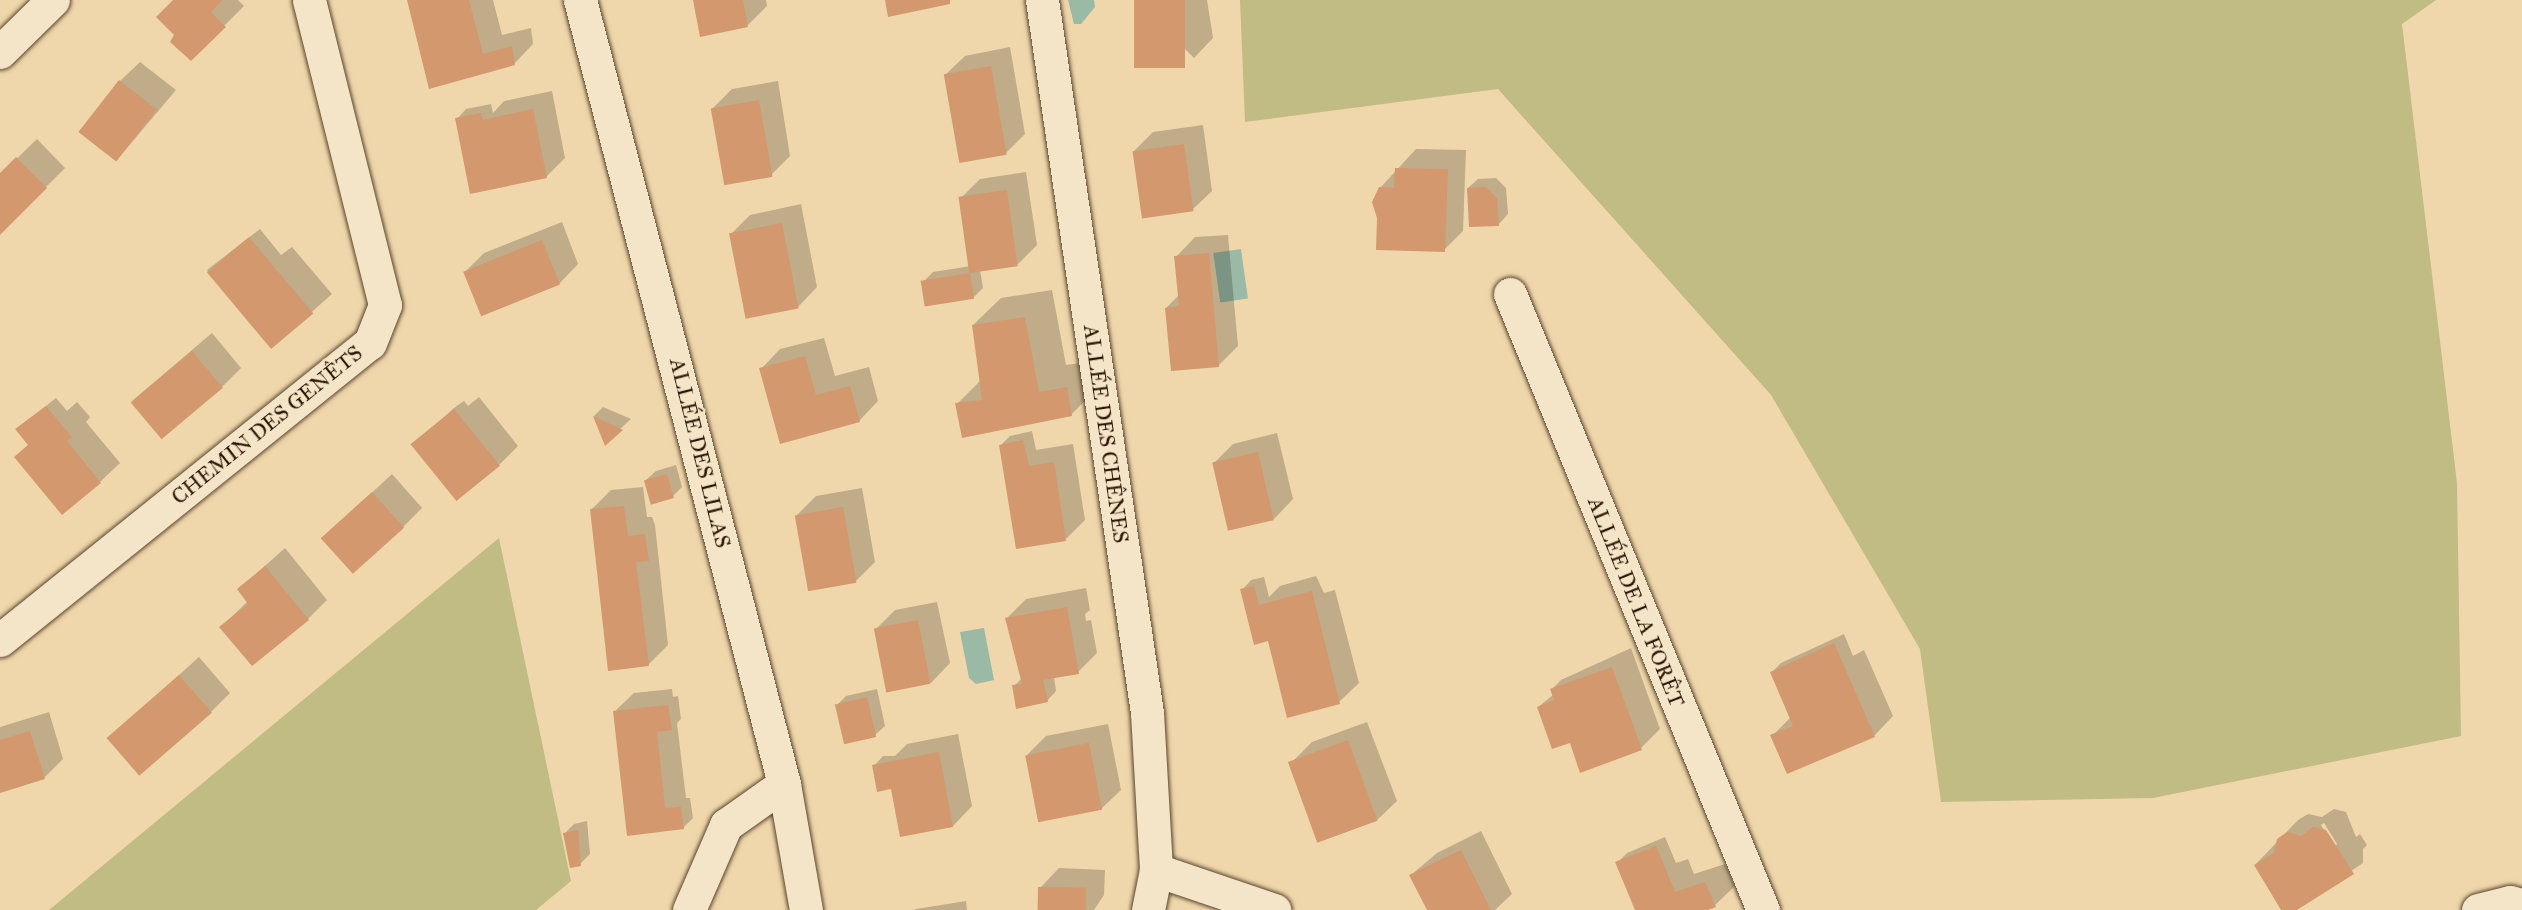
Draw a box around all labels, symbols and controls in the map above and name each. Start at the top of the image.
street label: ALLÉE DES CHÊNES [1078,323,1134,545]
street label: CHEMIN DES GENÊTS [167,340,367,510]
street label: ALLÉE DES LILAS [664,356,736,550]
street label: ALLÉE DE LA FORÊT [1582,493,1690,711]

